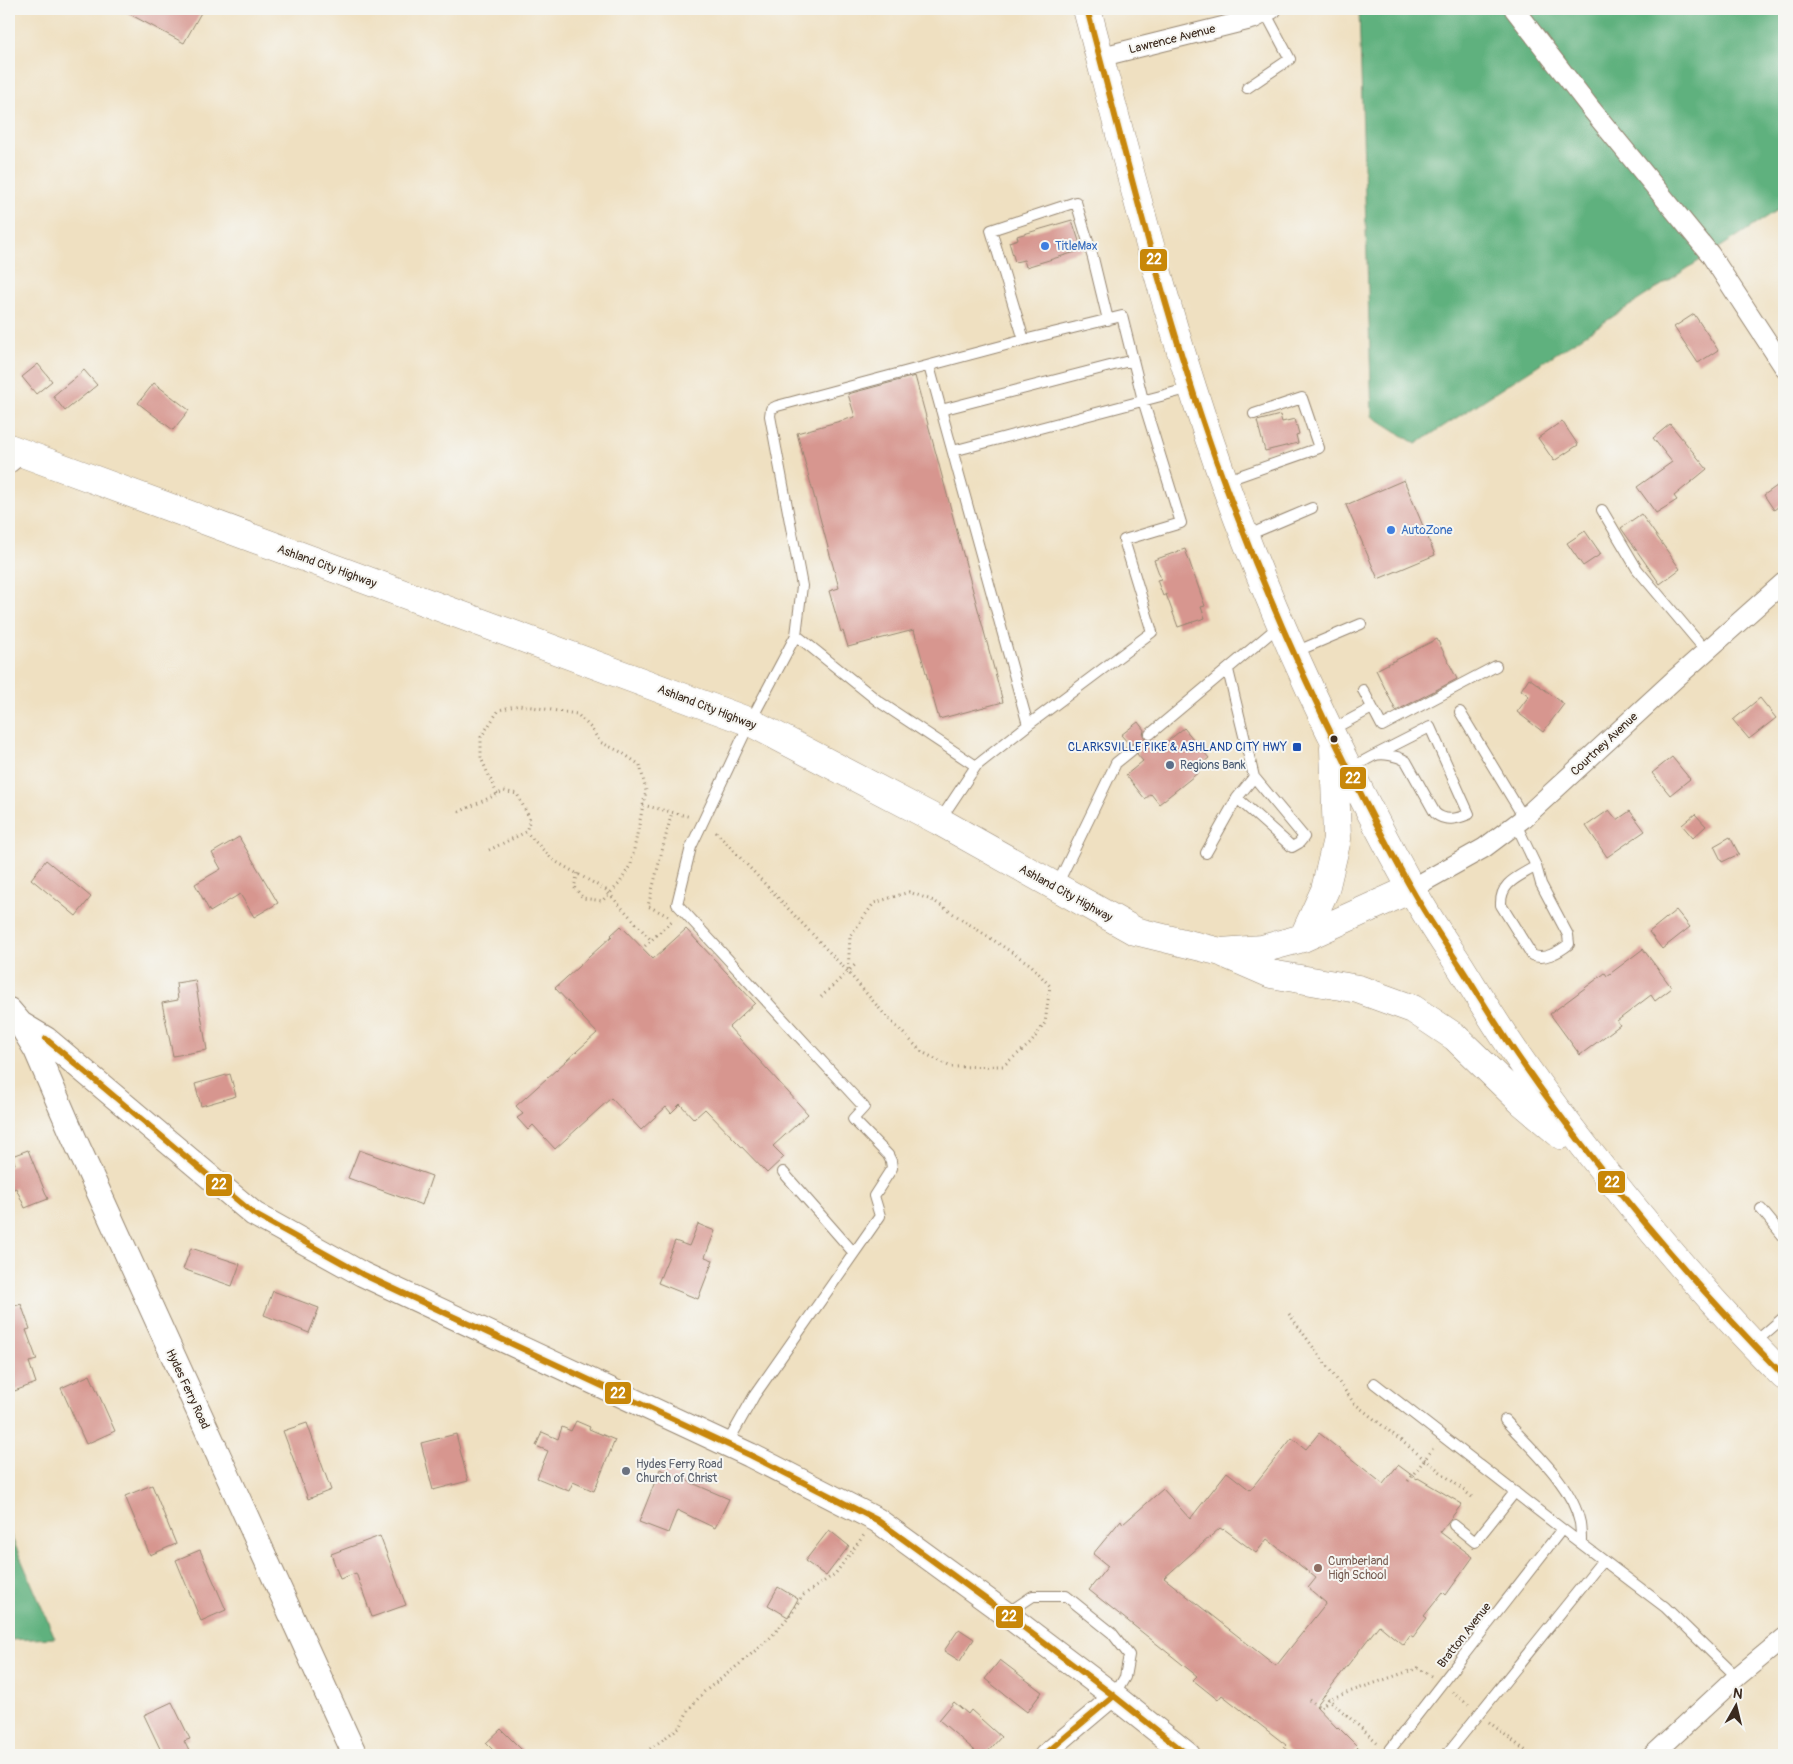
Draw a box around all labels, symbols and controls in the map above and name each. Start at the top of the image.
street label: Lawrence Avenue [1127,21,1217,57]
place label: TitleMax [1055,239,1098,254]
marker: TitleMax [1039,240,1051,252]
line badge: 22 [1139,248,1168,272]
text: 22 [1146,251,1162,268]
place label: AutoZone [1401,523,1452,538]
marker: AutoZone [1385,524,1397,536]
street label: Ashland City Highway [275,542,379,591]
street label: Ashland City Highway [655,682,758,733]
street label: Courtney Avenue [1568,709,1641,779]
unlabelled marker [1329,734,1339,744]
place label: CLARKSVILLE PIKE & ASHLAND CITY HWY [1068,740,1287,755]
marker: CLARKSVILLE PIKE & ASHLAND CITY HWY [1291,741,1303,753]
place label: Regions Bank [1180,758,1246,773]
marker: Regions Bank [1164,759,1176,771]
line badge: 22 [1339,766,1367,790]
text: 22 [1345,770,1361,787]
street label: Ashland City Highway [1016,862,1115,925]
line badge: 22 [1597,1170,1626,1194]
line badge: 22 [205,1173,233,1197]
text: 22 [1604,1174,1620,1191]
text: 22 [211,1176,227,1193]
street label: Hydes Ferry Road [162,1347,213,1432]
line badge: 22 [604,1381,632,1405]
text: 22 [610,1385,626,1402]
place label: Hydes Ferry Road Church of Christ [636,1457,723,1486]
marker: Hydes Ferry Road Church of Christ [620,1465,632,1477]
place label: Cumberland High School [1328,1554,1389,1583]
marker: Cumberland High School [1312,1562,1324,1574]
street label: Bratton Avenue [1434,1600,1495,1671]
line badge: 22 [995,1605,1024,1629]
text: 22 [1001,1608,1017,1625]
north arrow [1710,1682,1760,1732]
text: N [1732,1685,1744,1703]

